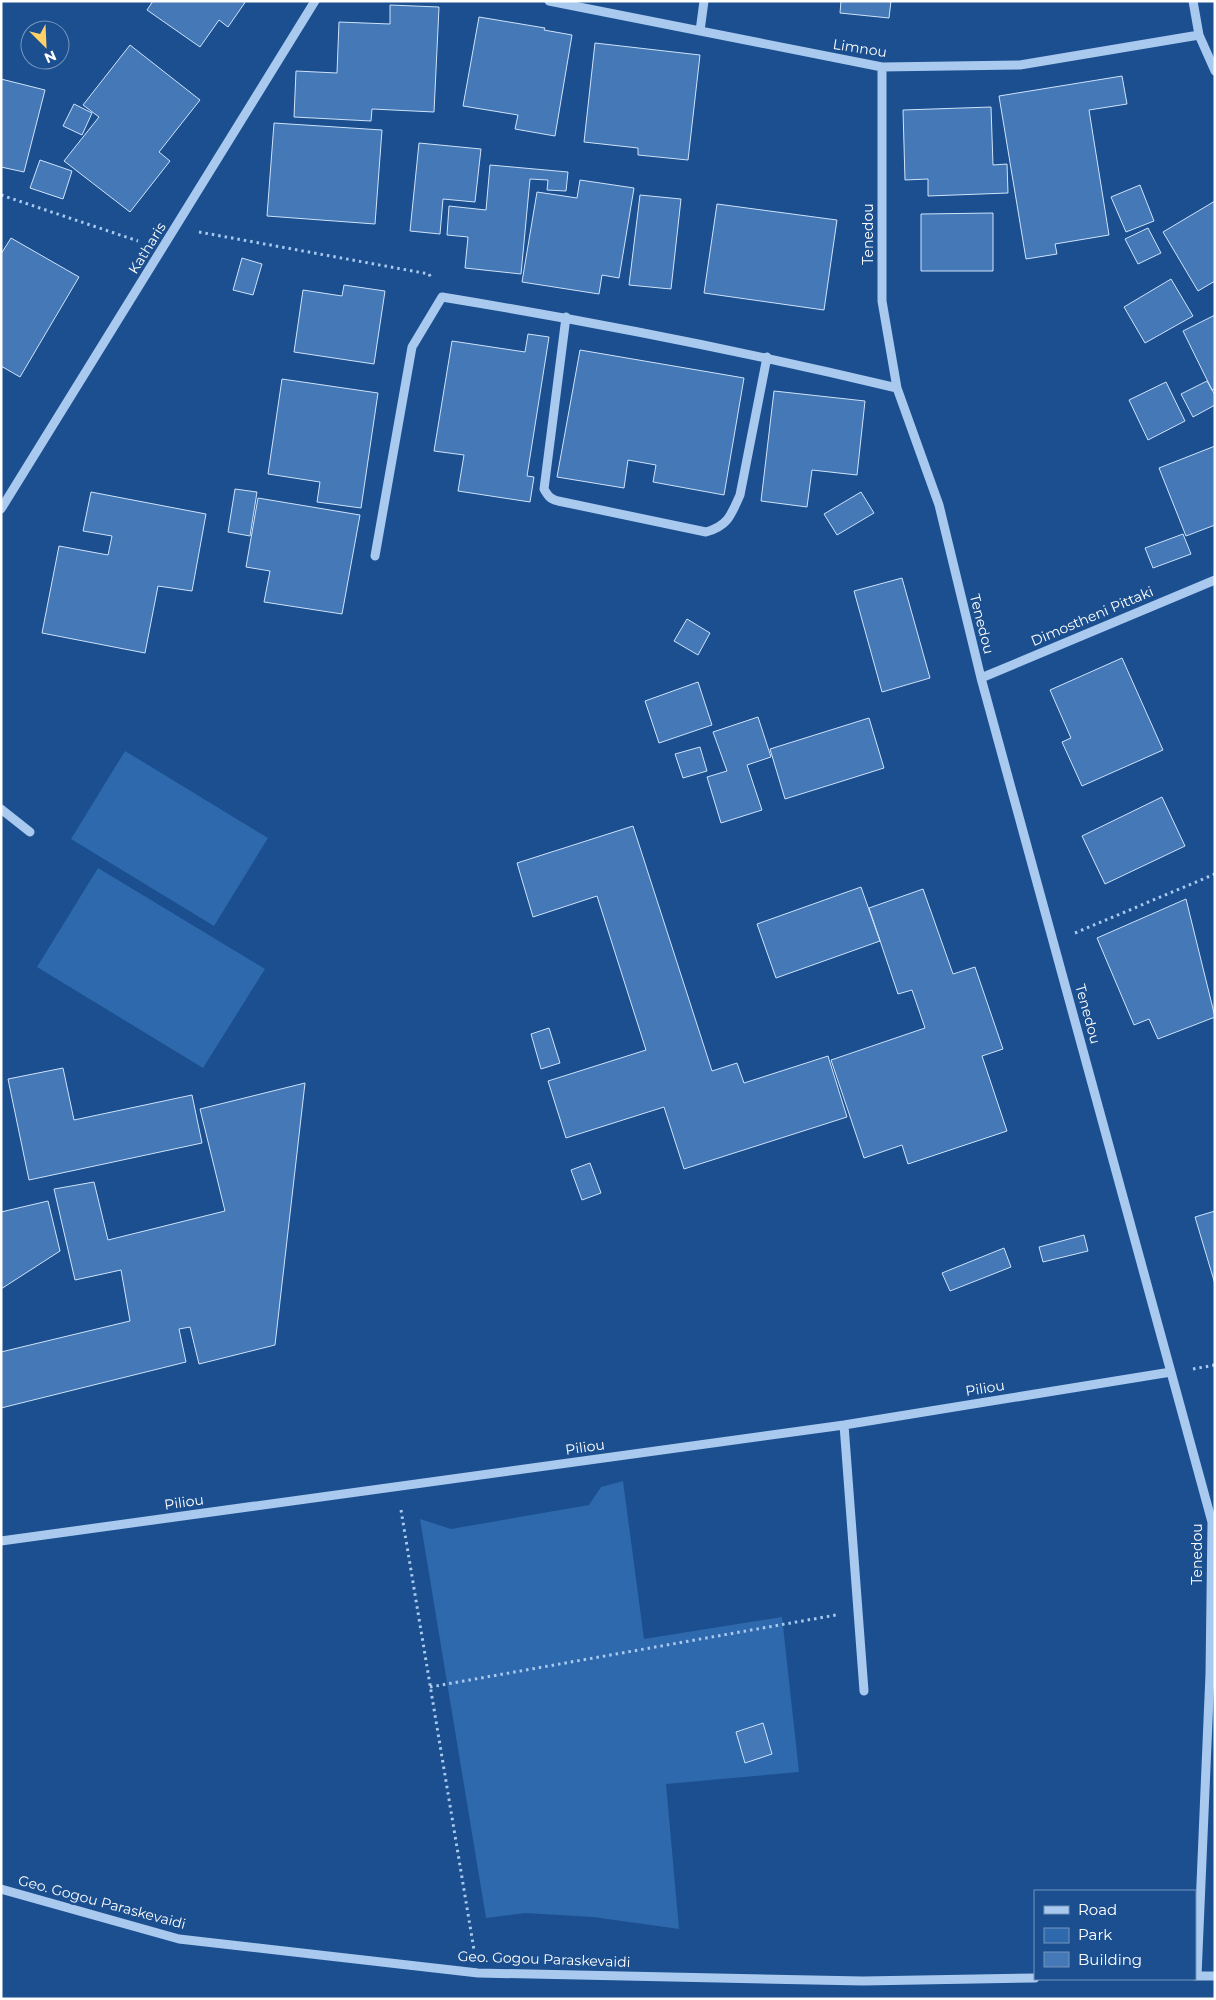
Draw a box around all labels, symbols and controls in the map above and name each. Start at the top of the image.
north arrow [20,20,70,70]
street label: Limnou [832,35,888,61]
text: N [41,46,59,67]
street label: Tenedou [859,203,877,265]
street label: Katharis [124,219,170,277]
street label: Dimostheni Pittaki [1028,582,1156,650]
street label: Tenedou [966,592,998,656]
street label: Tenedou [1071,982,1105,1046]
street label: Piliou [964,1376,1006,1400]
street label: Piliou [564,1435,606,1459]
street label: Piliou [163,1490,205,1514]
street label: Tenedou [1188,1523,1206,1585]
street label: Geo. Gogou Paraskevaidi [16,1871,188,1933]
legend [1034,1890,1196,1980]
text: Road [1078,1900,1117,1919]
text: Park [1078,1925,1112,1944]
street label: Geo. Gogou Paraskevaidi [457,1947,631,1971]
text: Building [1078,1950,1142,1969]

